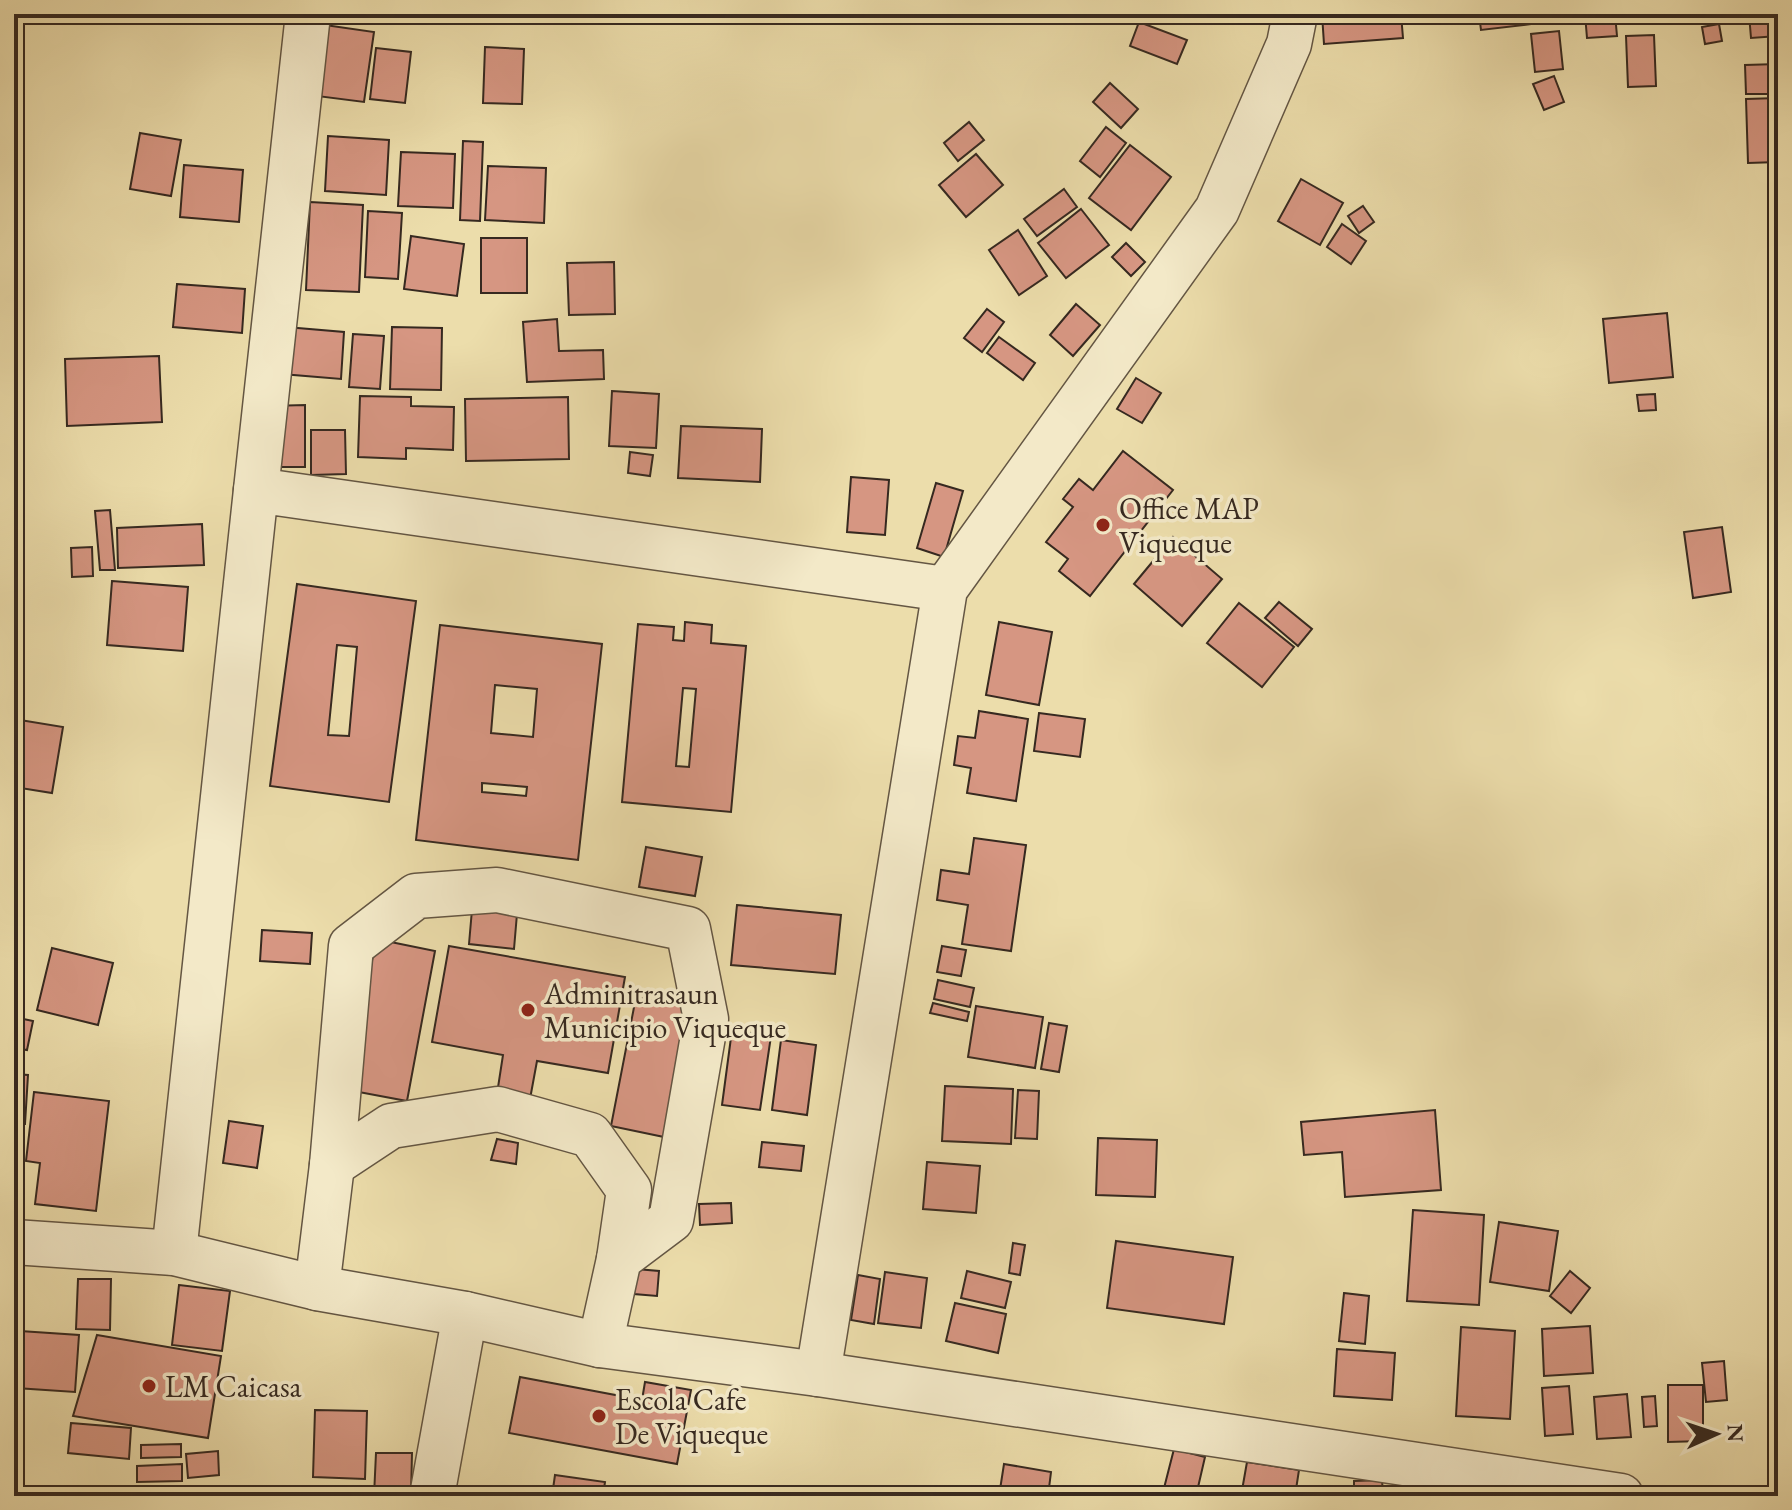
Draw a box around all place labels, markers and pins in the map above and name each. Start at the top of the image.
place label: Office MAP Viqueque [1119,489,1259,562]
marker: Office MAP Viqueque [1094,516,1112,534]
place label: Adminitrasaun Municipio Viqueque [543,974,786,1047]
marker: Adminitrasaun Municipio Viqueque [519,1001,537,1019]
place label: LM Caicasa [165,1367,302,1406]
marker: LM Caicasa [140,1377,158,1395]
place label: Escola Cafe De Viqueque [615,1380,768,1453]
marker: Escola Cafe De Viqueque [590,1407,608,1425]

